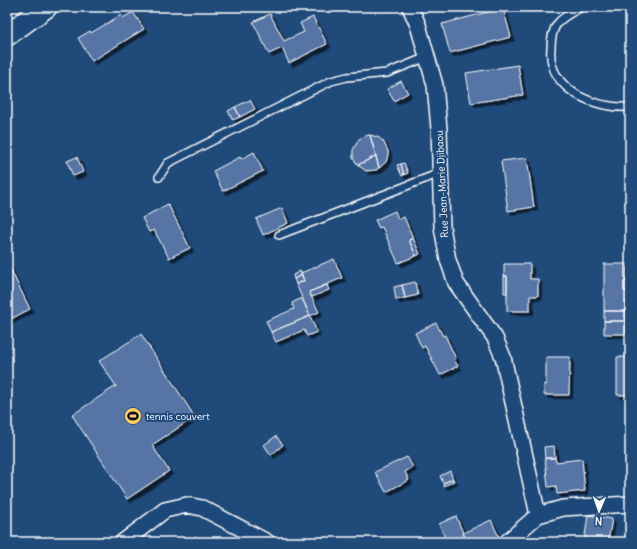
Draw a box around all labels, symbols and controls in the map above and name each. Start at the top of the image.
street label: Rue Jean-Marie Djibaou [433,130,451,238]
sports icon: tennis couvert [123,406,143,426]
place label: tennis couvert [146,410,210,423]
north arrow [579,491,619,531]
text: N [595,514,603,528]

